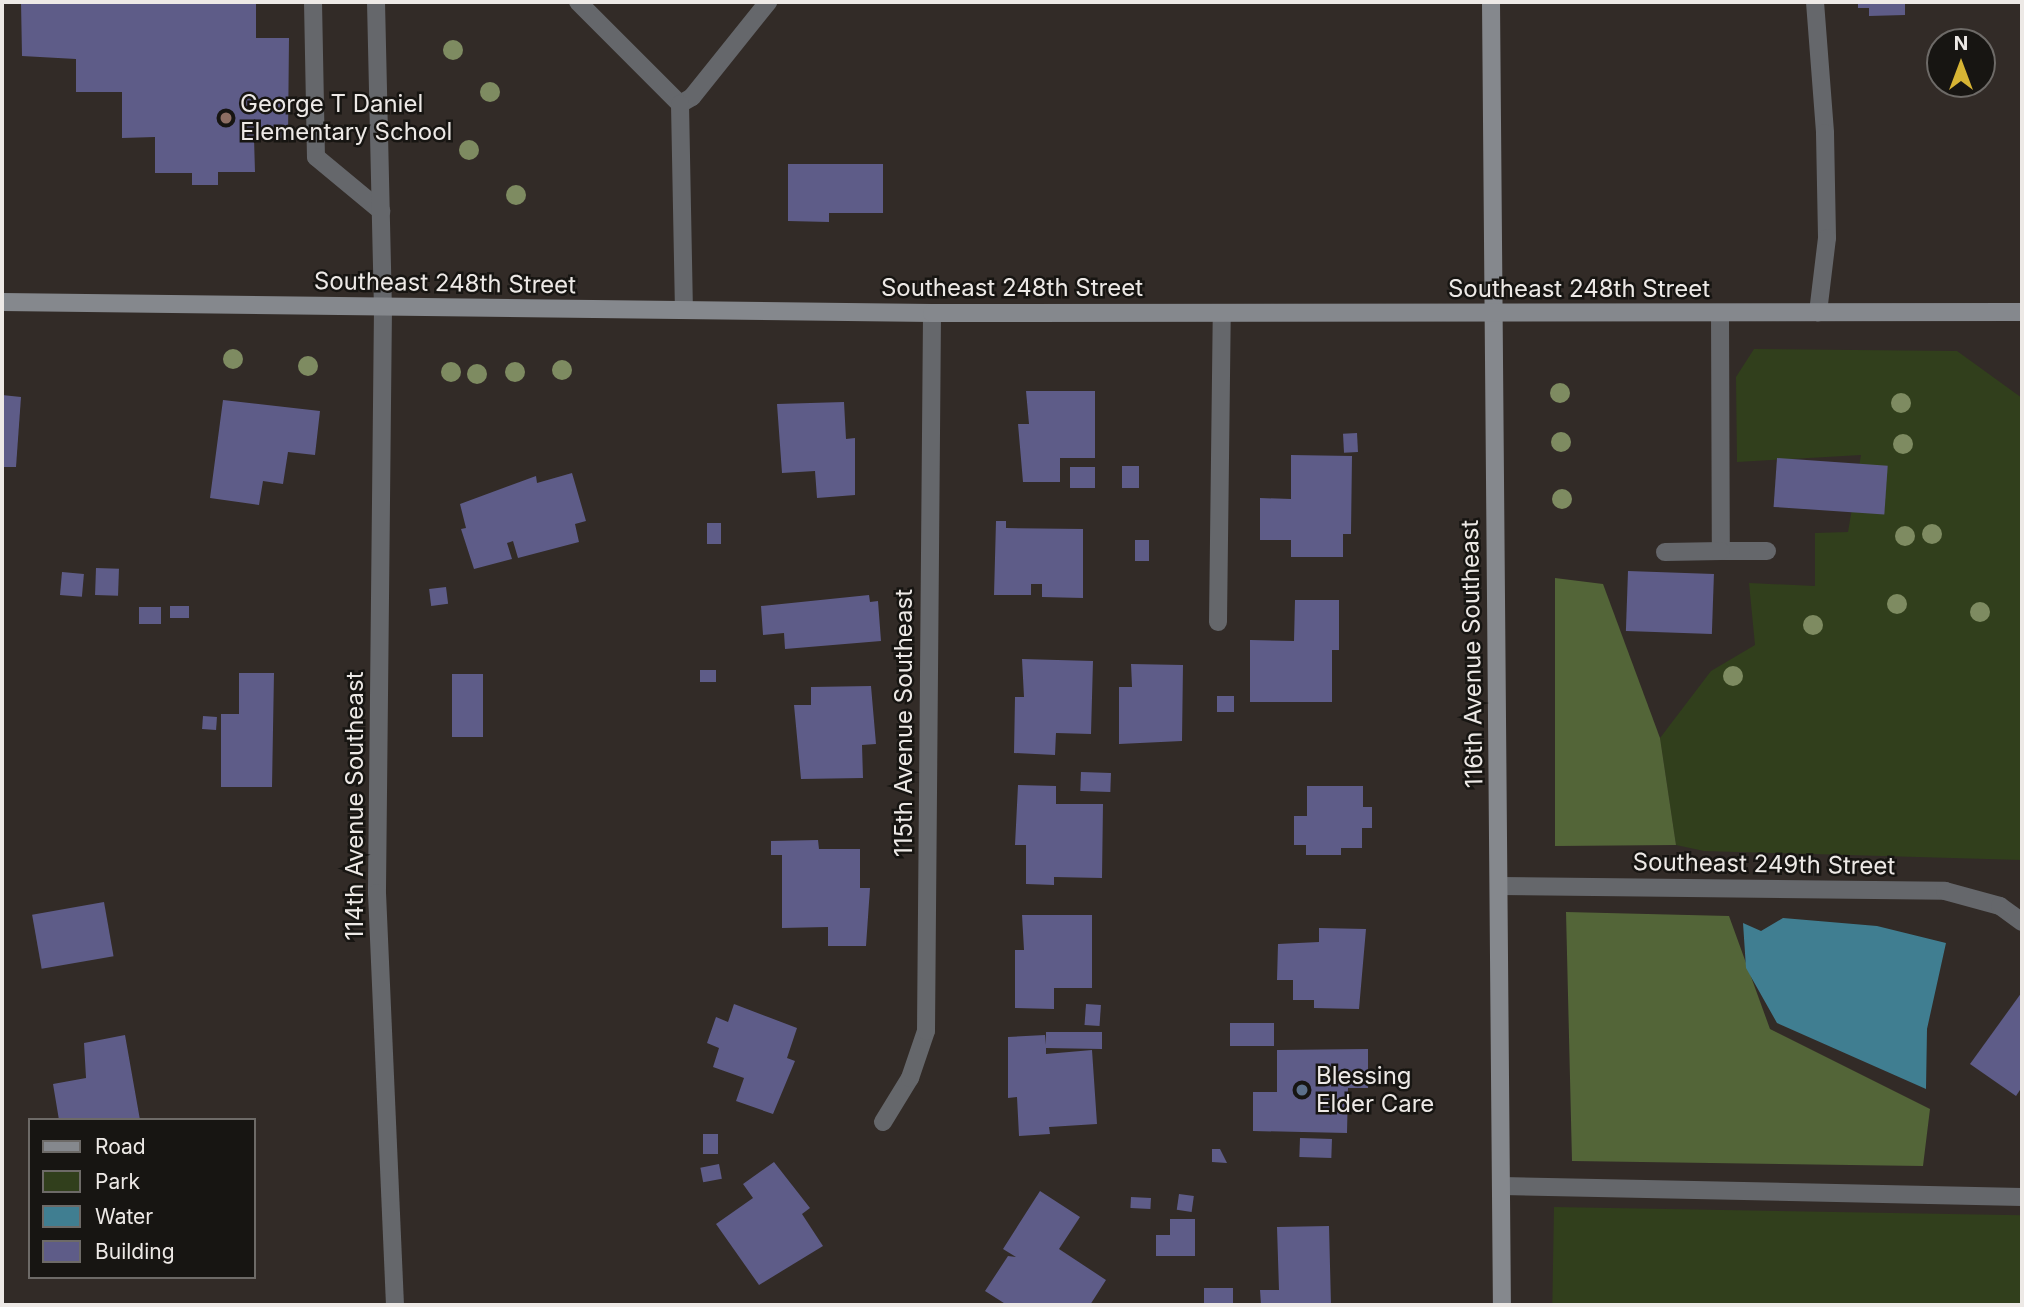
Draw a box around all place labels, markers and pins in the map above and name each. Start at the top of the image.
place label: George T Daniel Elementary School [240,90,452,146]
marker: George T Daniel Elementary School [218,110,234,126]
place label: Blessing Elder Care [1316,1062,1434,1118]
marker: Blessing Elder Care [1294,1082,1310,1098]

